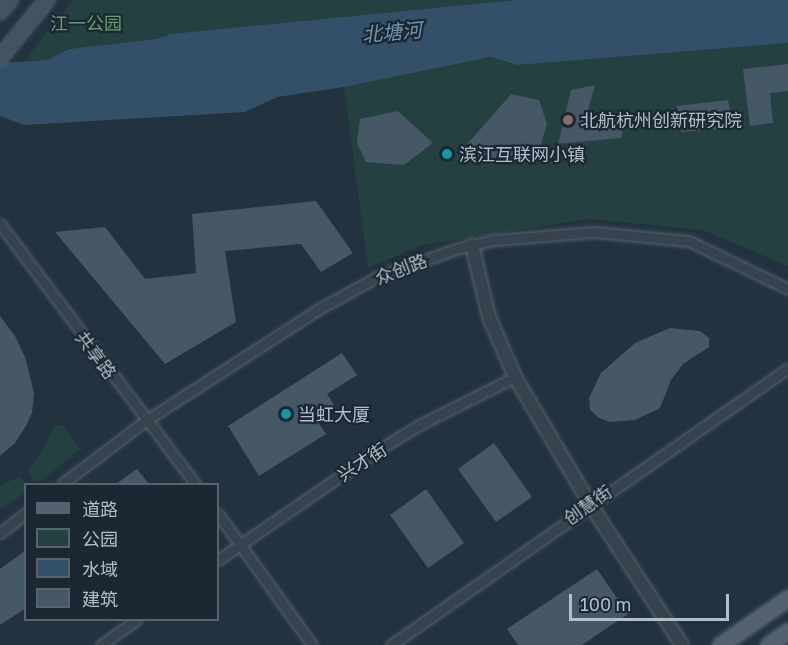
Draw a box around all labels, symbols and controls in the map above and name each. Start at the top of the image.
park label: 江一公园 [50,12,122,34]
water label: 北塘河 [361,17,423,47]
place label: 北航杭州创新研究院 [580,109,742,131]
marker: 北航杭州创新研究院 [561,113,575,127]
place label: 滨江互联网小镇 [459,143,585,165]
marker: 滨江互联网小镇 [440,147,454,161]
street label: 众创路 [372,249,430,289]
street label: 共享路 [71,327,121,383]
place label: 当虹大厦 [298,403,370,425]
marker: 当虹大厦 [279,407,293,421]
street label: 兴才街 [333,438,391,486]
street label: 创慧街 [560,481,616,529]
legend [24,483,219,621]
text: 道路 [82,498,118,520]
text: 公园 [82,528,118,550]
text: 水域 [82,558,118,580]
scale bar [572,582,732,620]
text: 建筑 [82,588,118,610]
text: 100 m [580,593,631,615]

